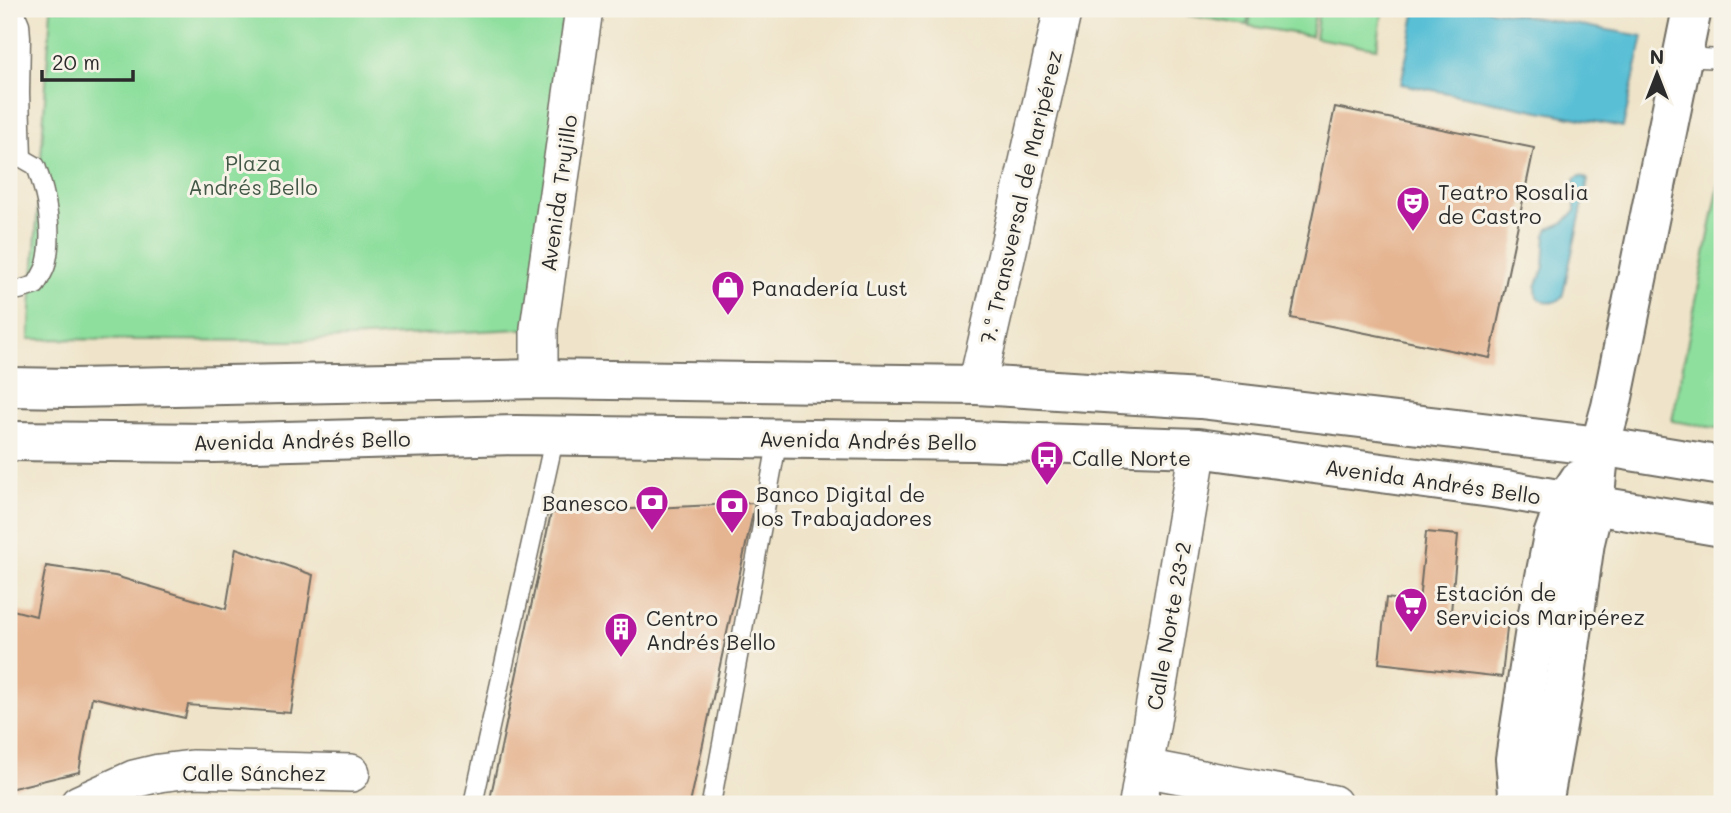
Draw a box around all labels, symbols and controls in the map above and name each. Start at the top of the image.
scale bar [42,38,133,82]
north arrow [1622,38,1692,108]
text: N [1650,44,1664,69]
text: 20 m [52,48,100,75]
street label: 7.ª Transversal de Maripérez [973,48,1067,346]
street label: Avenida Trujillo [534,113,582,273]
park label: Plaza Andrés Bello [188,149,318,200]
place label: Teatro Rosalia de Castro [1438,178,1589,229]
theatre icon: Teatro Rosalia de Castro [1394,184,1432,233]
shop icon: Panadería Lust [709,268,747,317]
place label: Panadería Lust [752,274,908,301]
street label: Avenida Andrés Bello [193,425,411,455]
street label: Avenida Andrés Bello [759,425,977,455]
bus stop icon: Calle Norte [1028,438,1066,487]
place label: Calle Norte [1072,444,1191,471]
street label: Avenida Andrés Bello [1324,453,1542,509]
place label: Banco Digital de los Trabajadores [756,480,932,531]
bank icon: Banesco [633,483,671,532]
bank icon: Banco Digital de los Trabajadores [713,486,751,535]
place label: Banesco [542,489,628,516]
street label: Calle Norte 23-2 [1140,540,1196,712]
place label: Estación de Servicios Maripérez [1436,579,1645,630]
supermarket icon: Estación de Servicios Maripérez [1392,585,1430,634]
place label: Centro Andrés Bello [646,604,775,655]
building icon: Centro Andrés Bello [602,610,640,659]
street label: Calle Sánchez [182,759,326,786]

